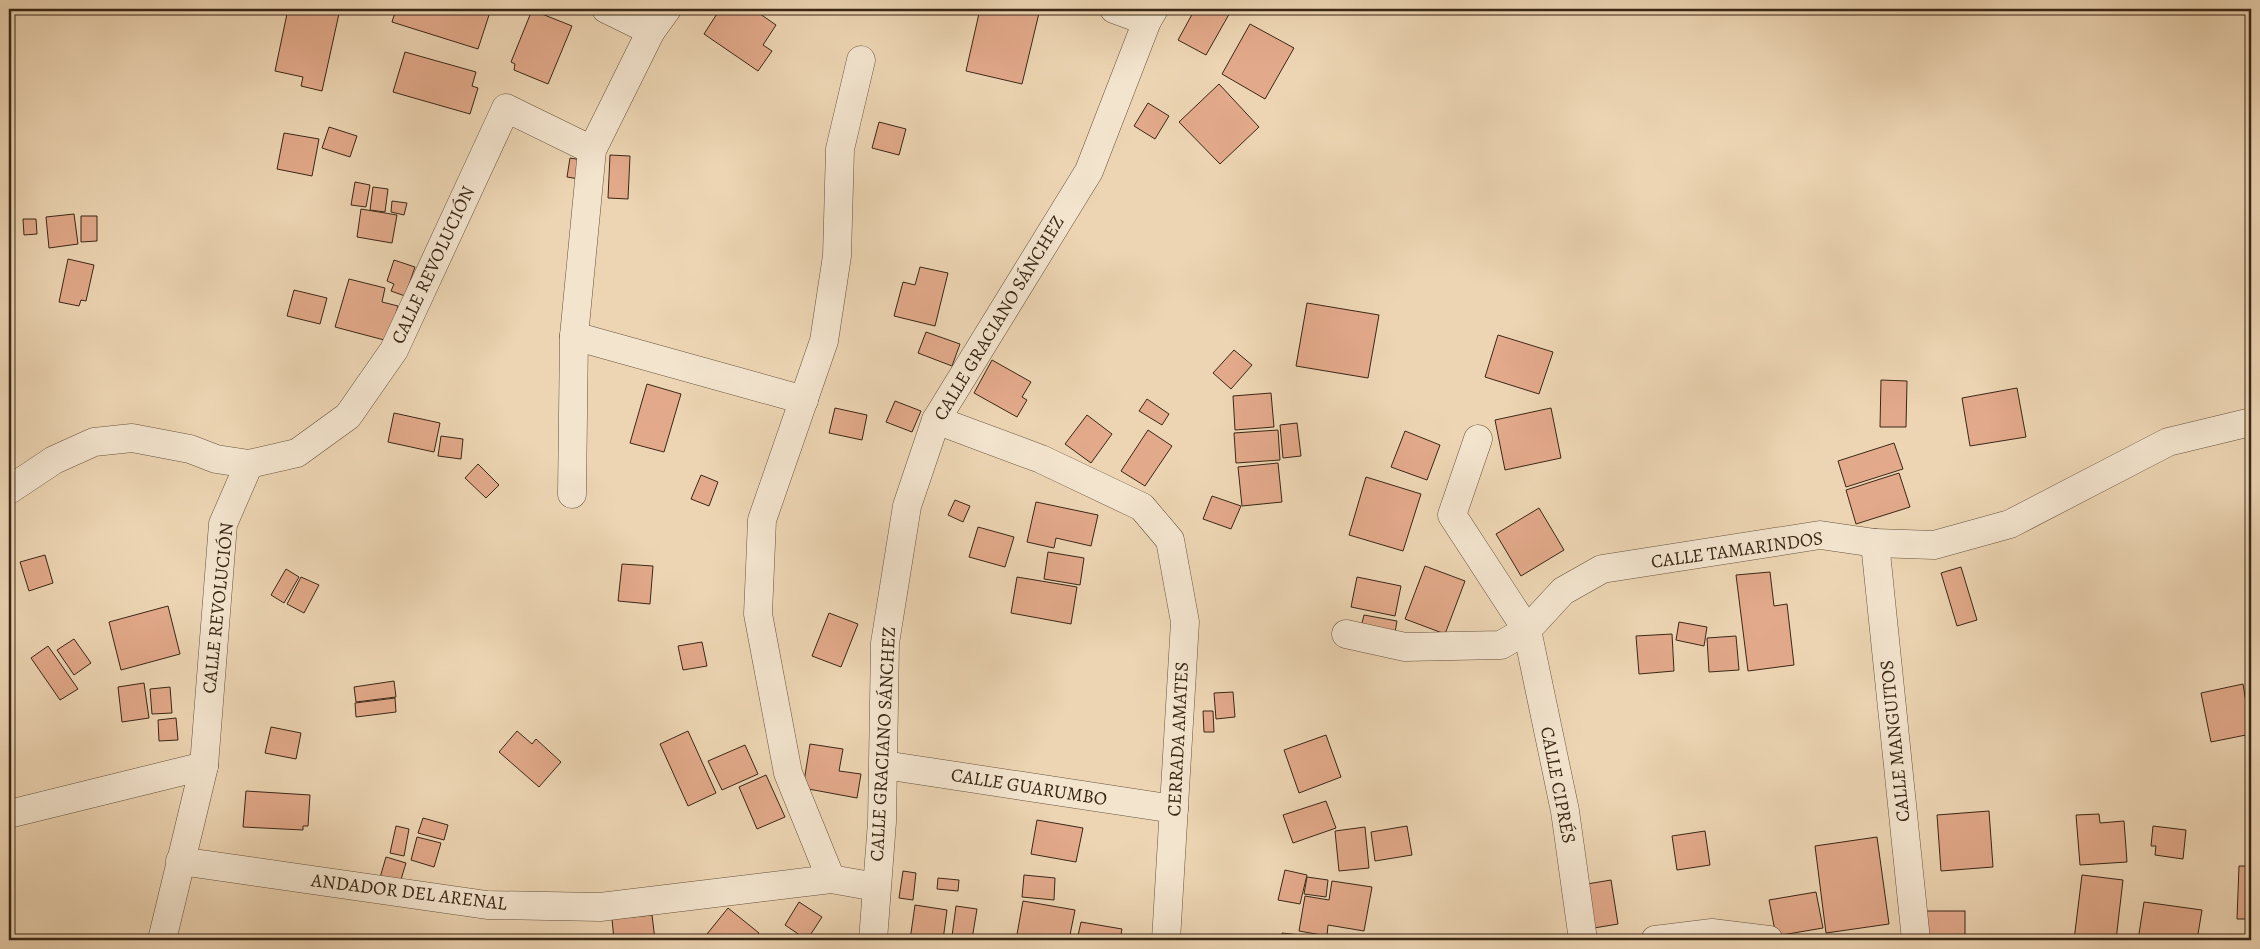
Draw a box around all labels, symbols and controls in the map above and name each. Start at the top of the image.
street label: CALLE REVOLUCIÓN [385,181,481,348]
street label: CALLE GRACIANO SÁNCHEZ [927,211,1071,425]
street label: CALLE REVOLUCIÓN [196,521,240,695]
street label: CALLE TAMARINDOS [1649,525,1825,575]
street label: CALLE GRACIANO SÁNCHEZ [864,626,902,862]
street label: CALLE MANGUITOS [1874,659,1916,823]
street label: CERRADA AMATES [1161,661,1195,817]
street label: CALLE CIPRÉS [1534,724,1582,846]
street label: CALLE GUARUMBO [949,762,1109,812]
street label: ANDADOR DEL ARENAL [309,867,509,917]

